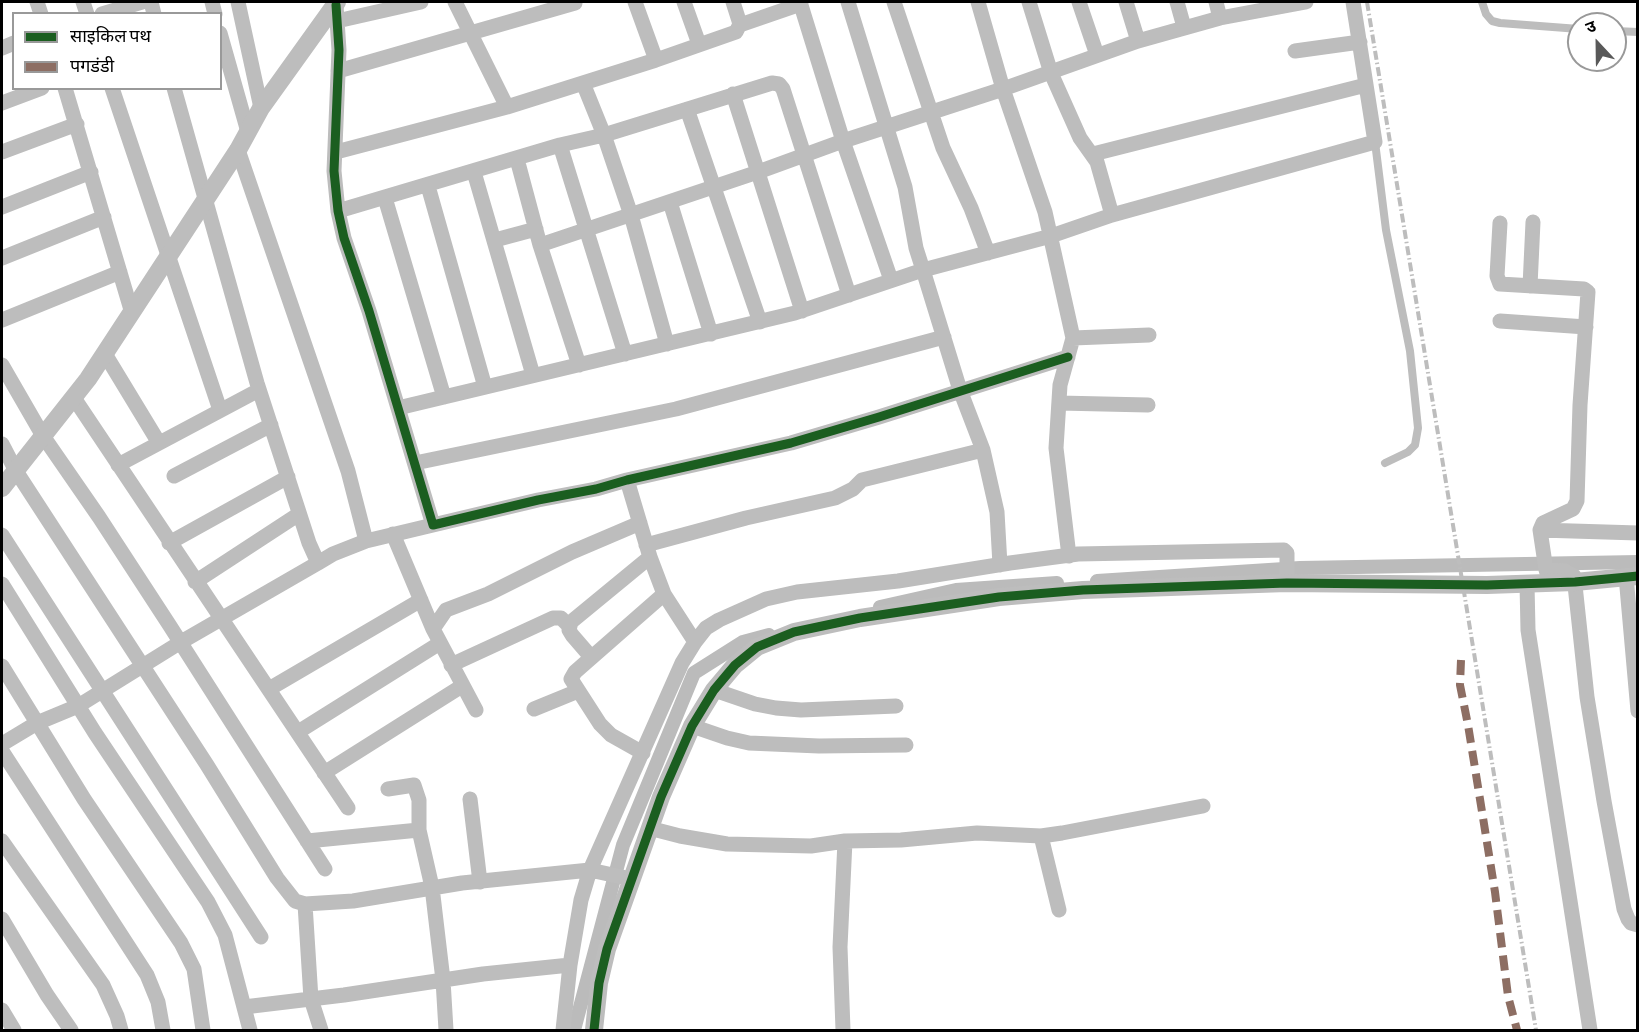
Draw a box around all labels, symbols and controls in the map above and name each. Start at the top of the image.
legend [12,12,222,90]
north arrow [1567,12,1627,72]
text: उ [1584,18,1598,36]
text: साइकिल पथ [70,28,151,46]
text: पगडंडी [70,58,114,76]

